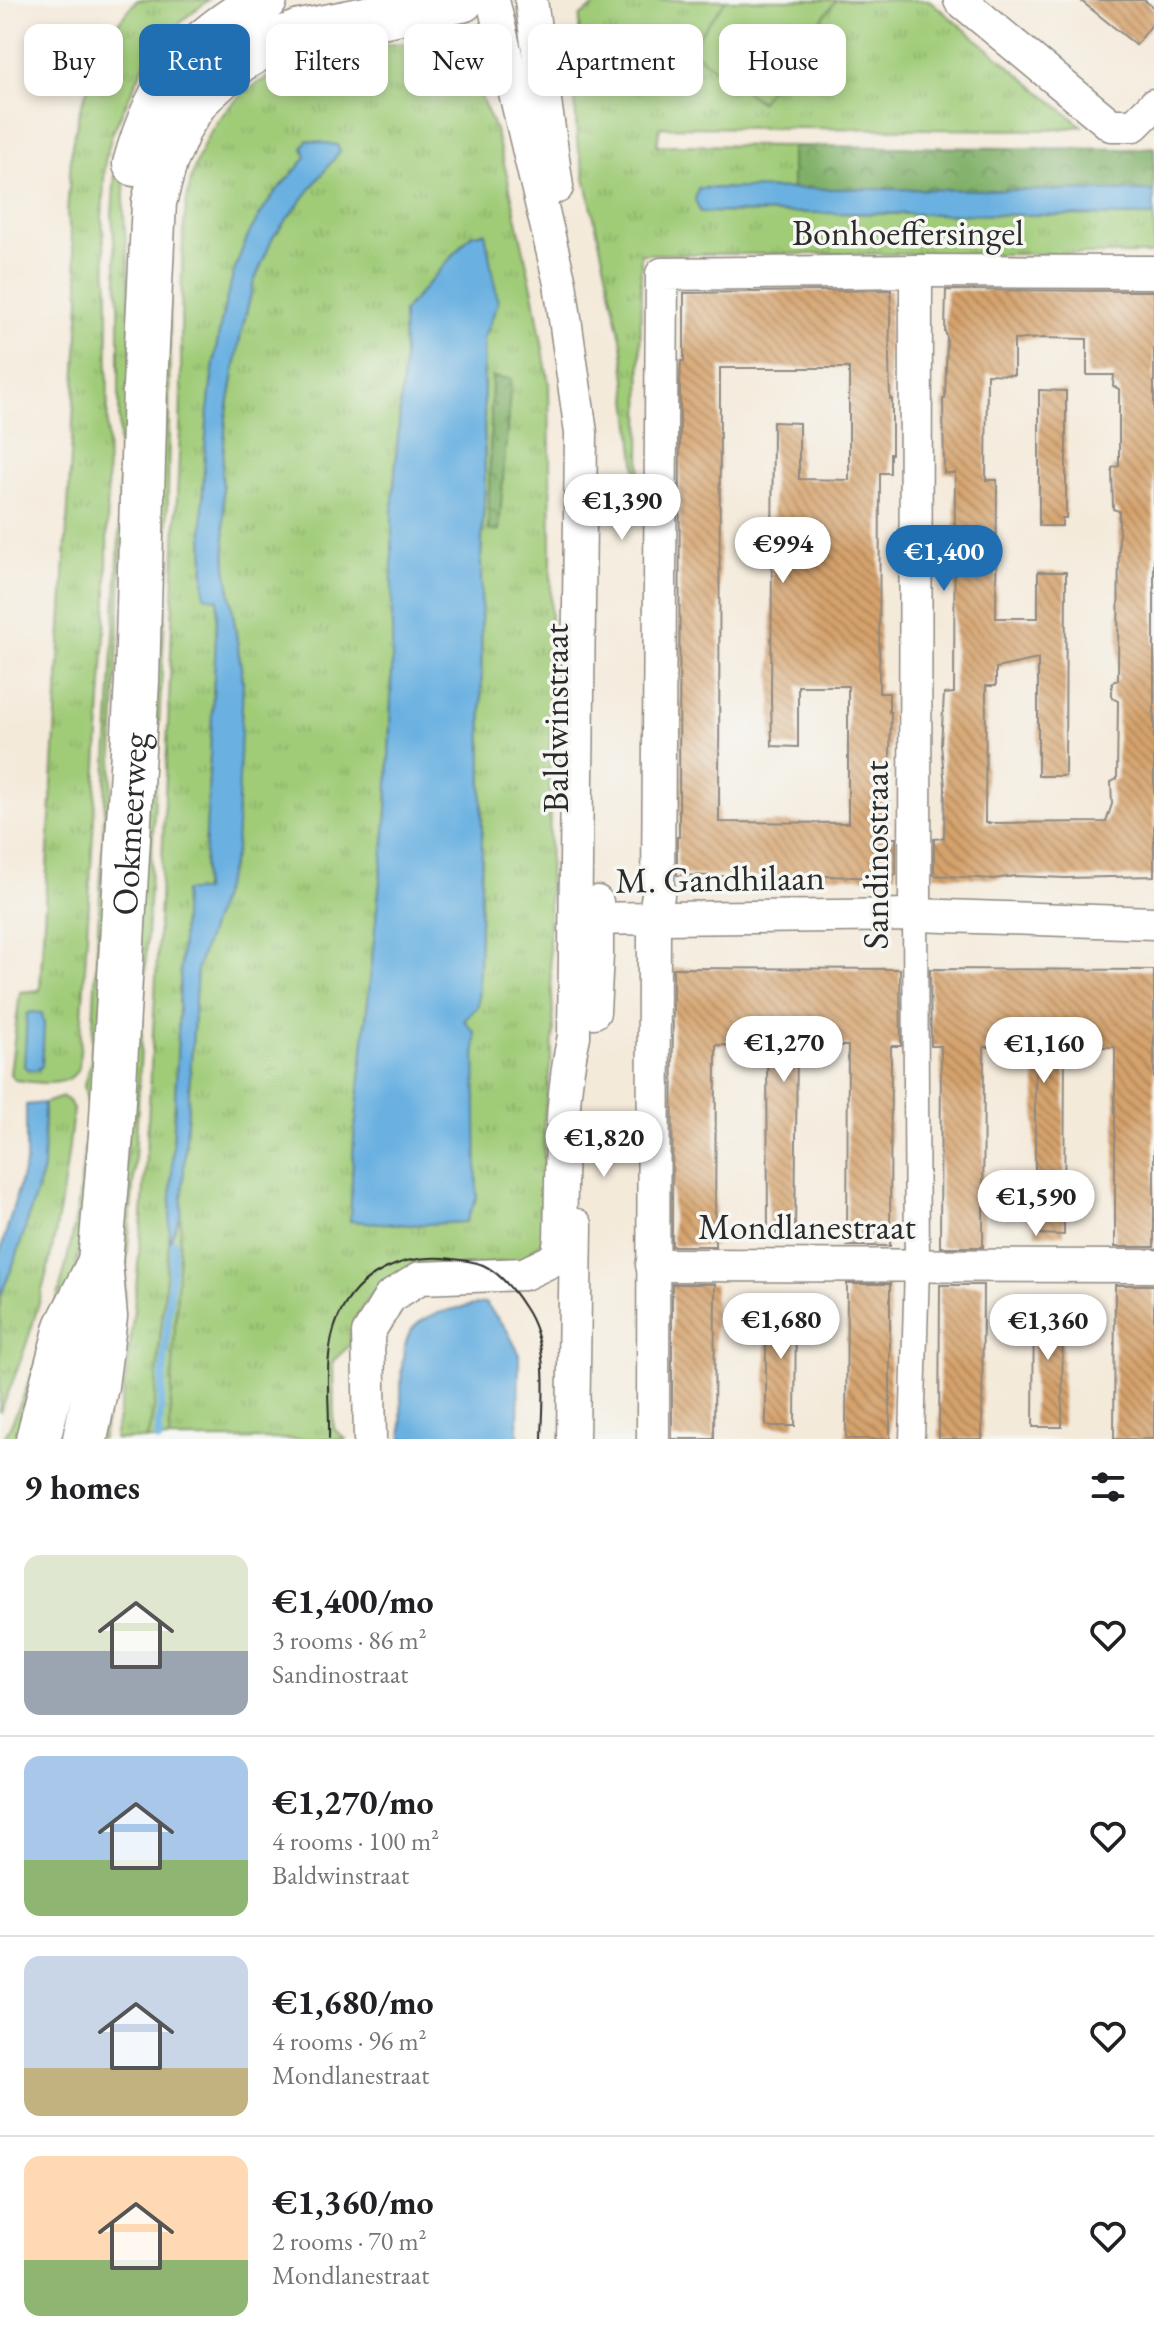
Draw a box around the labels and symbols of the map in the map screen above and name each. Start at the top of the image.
street label: Bonhoeffersingel [792,209,1024,256]
pin: €1,390 [557,474,687,542]
pin: €994 [736,517,830,585]
pin: €1,400 [879,525,1009,593]
street label: Baldwinstraat [532,622,579,813]
street label: Ookmeerweg [101,731,158,917]
street label: Sandinostraat [852,760,899,949]
street label: M. Gandhilaan [615,853,825,904]
pin: €1,270 [719,1016,849,1084]
pin: €1,160 [979,1017,1109,1085]
pin: €1,820 [539,1111,669,1179]
pin: €1,590 [971,1170,1101,1238]
street label: Mondlanestraat [698,1203,917,1250]
pin: €1,680 [716,1293,846,1361]
pin: €1,360 [983,1294,1113,1362]

